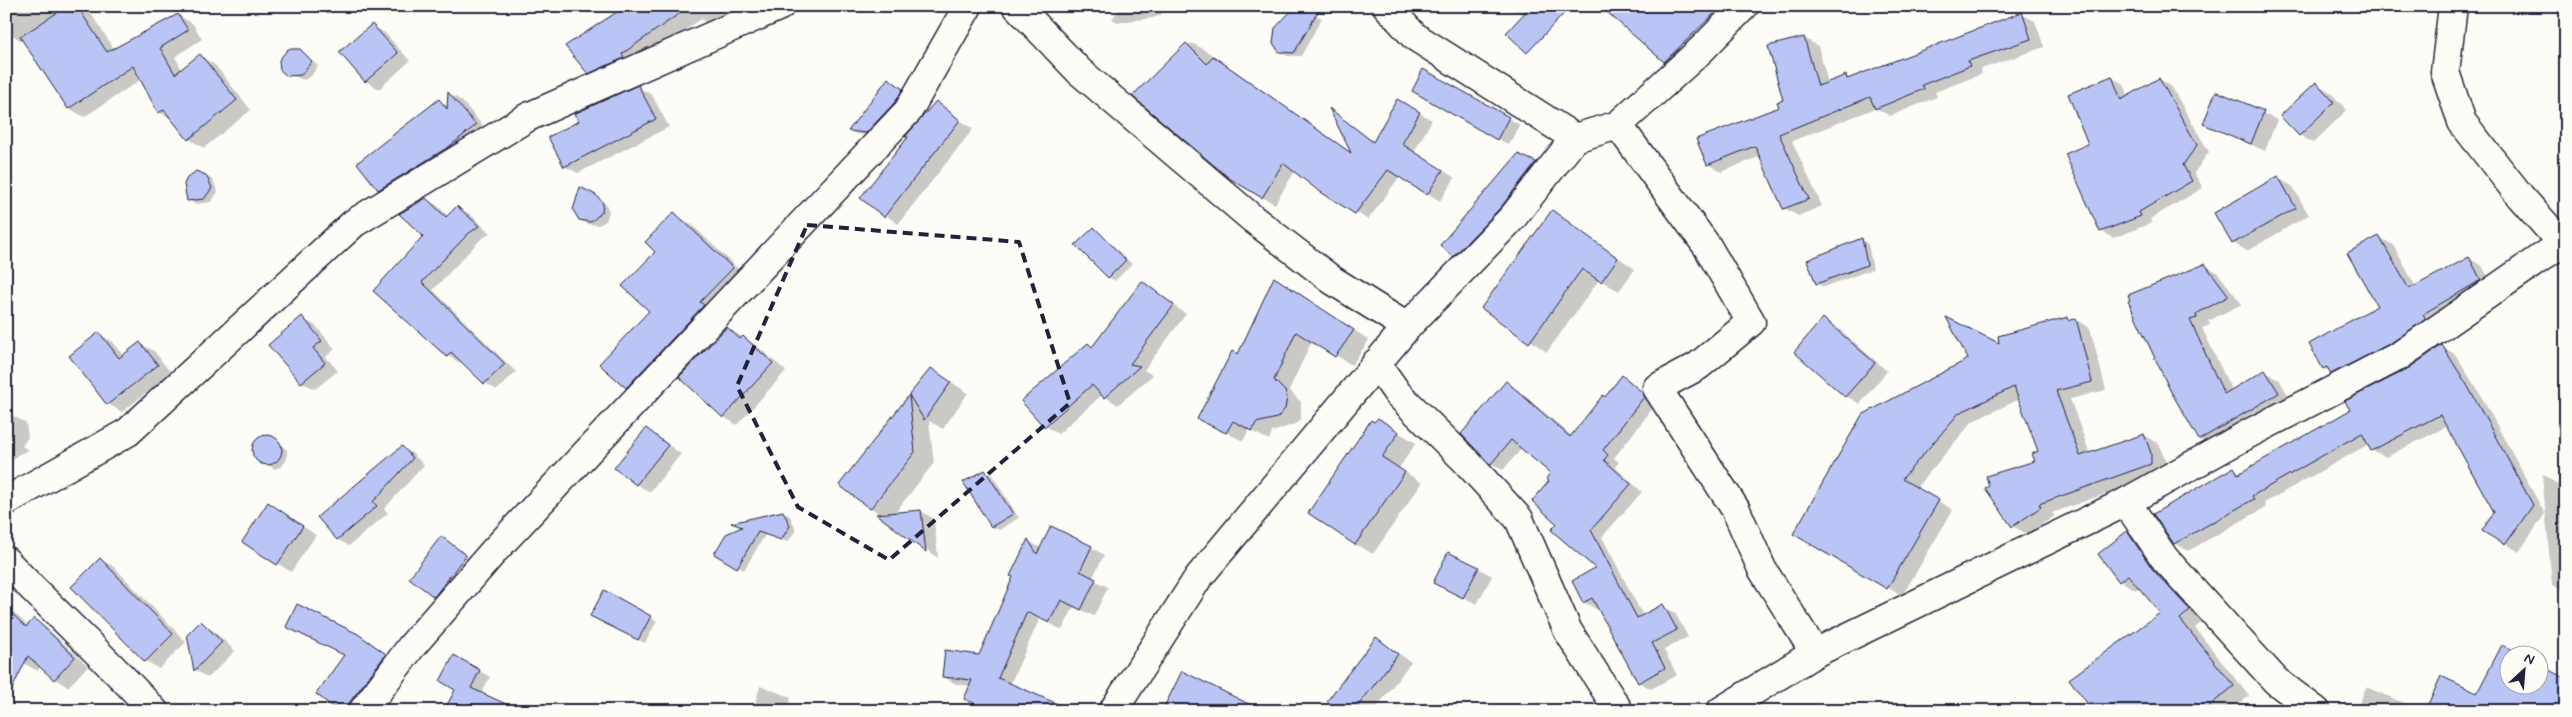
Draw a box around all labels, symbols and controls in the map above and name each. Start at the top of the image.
north arrow [2500,644,2550,694]
text: N [2521,649,2537,669]

